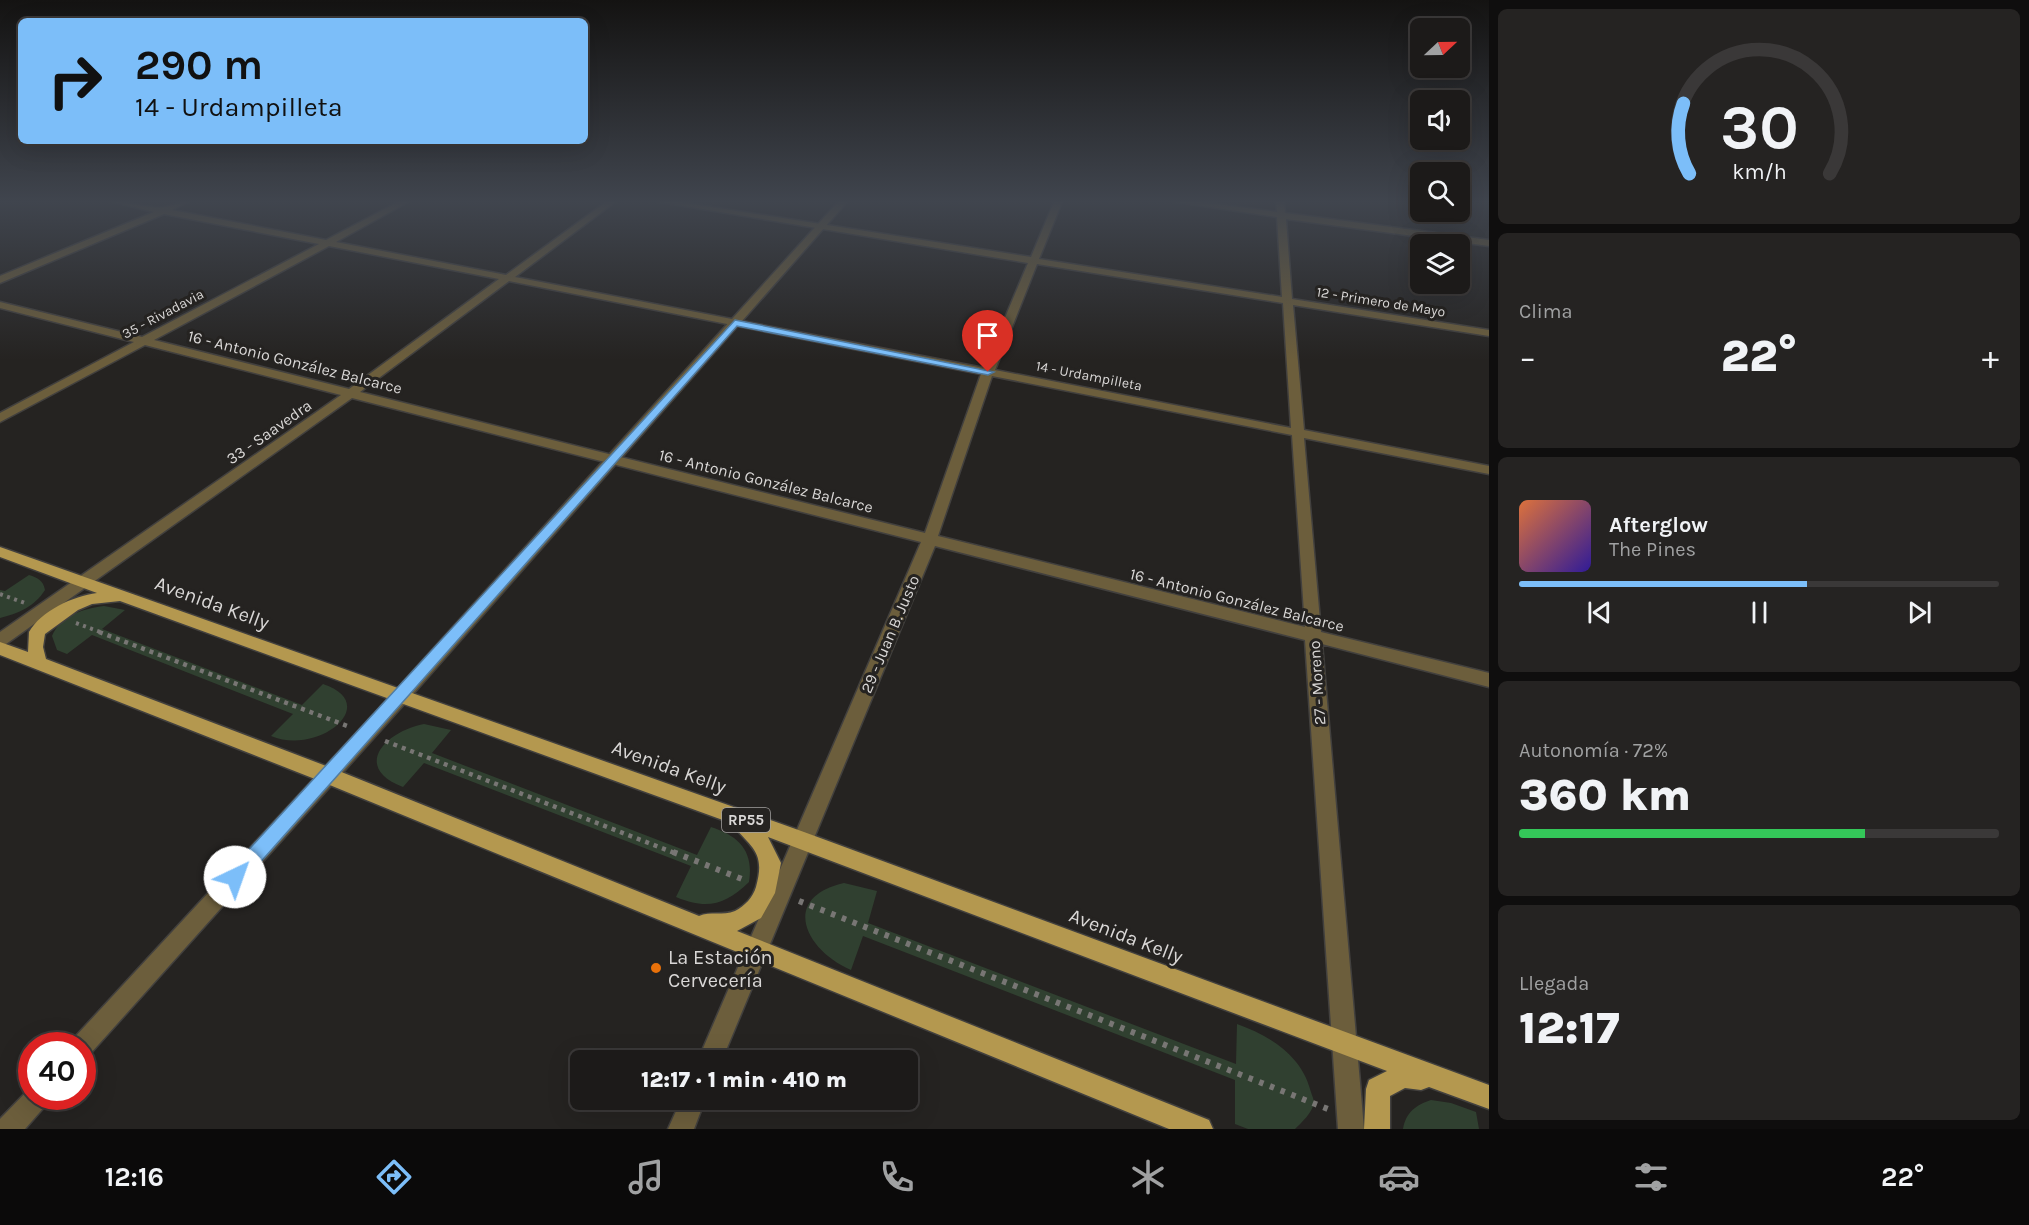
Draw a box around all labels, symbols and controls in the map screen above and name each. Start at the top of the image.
north arrow [1410,18,1470,78]
map controls [1410,18,1470,294]
text: 290 m [135,40,263,90]
icon: right [36,42,114,120]
button: sound [1410,90,1470,150]
text: 14 - Urdampilleta [135,91,343,123]
text: 30 [1720,91,1798,164]
text: km/h [1732,159,1786,184]
button: search [1410,162,1470,222]
button: layers [1410,234,1470,294]
street label: 12 - Primero de Mayo [1315,283,1447,321]
street label: 35 - Rivadavia [119,285,207,343]
text: Clima [1519,300,1573,323]
pin [962,310,1013,372]
icon: arrive [971,319,1004,352]
street label: 16 - Antonio González Balcarce [186,326,404,398]
text: 22° [1721,330,1797,382]
text: − [1519,338,1536,376]
text: + [1982,338,1999,376]
street label: 14 - Urdampilleta [1035,357,1143,395]
street label: 33 - Saavedra [223,396,315,468]
street label: 16 - Antonio González Balcarce [657,445,875,517]
text: Afterglow [1609,512,1708,538]
text: The Pines [1609,538,1696,561]
street label: 16 - Antonio González Balcarce [1128,564,1346,636]
street label: Avenida Kelly [152,572,272,634]
street label: 29 - Juan B. Justo [857,572,923,696]
icon: previous [1583,596,1616,629]
icon: pause [1743,596,1776,629]
icon: next [1903,596,1936,629]
street label: 27 - Moreno [1305,640,1329,726]
street label: Avenida Kelly [609,736,729,798]
text: Autonomía · 72% [1519,739,1668,762]
text: 360 km [1519,769,1691,821]
road number: RP55 [722,808,770,832]
position arrow [203,845,267,909]
street label: Avenida Kelly [1066,904,1186,968]
place label: La Estación Cervecería [668,946,773,992]
marker: La Estación Cervecería [649,961,663,975]
text: Llegada [1519,972,1589,995]
text: 12:17 [1519,1002,1620,1054]
speed limit sign: 40 [18,1032,96,1110]
text: 12:17 · 1 min · 410 m [641,1067,847,1093]
icon: directions [373,1156,415,1198]
icon: music [625,1156,667,1198]
icon: phone [876,1156,918,1198]
icon: climate [1127,1156,1169,1198]
icon: car [1378,1156,1420,1198]
icon: filters [1630,1156,1672,1198]
text: 12:16 [105,1161,164,1193]
text: 22° [1881,1161,1924,1193]

